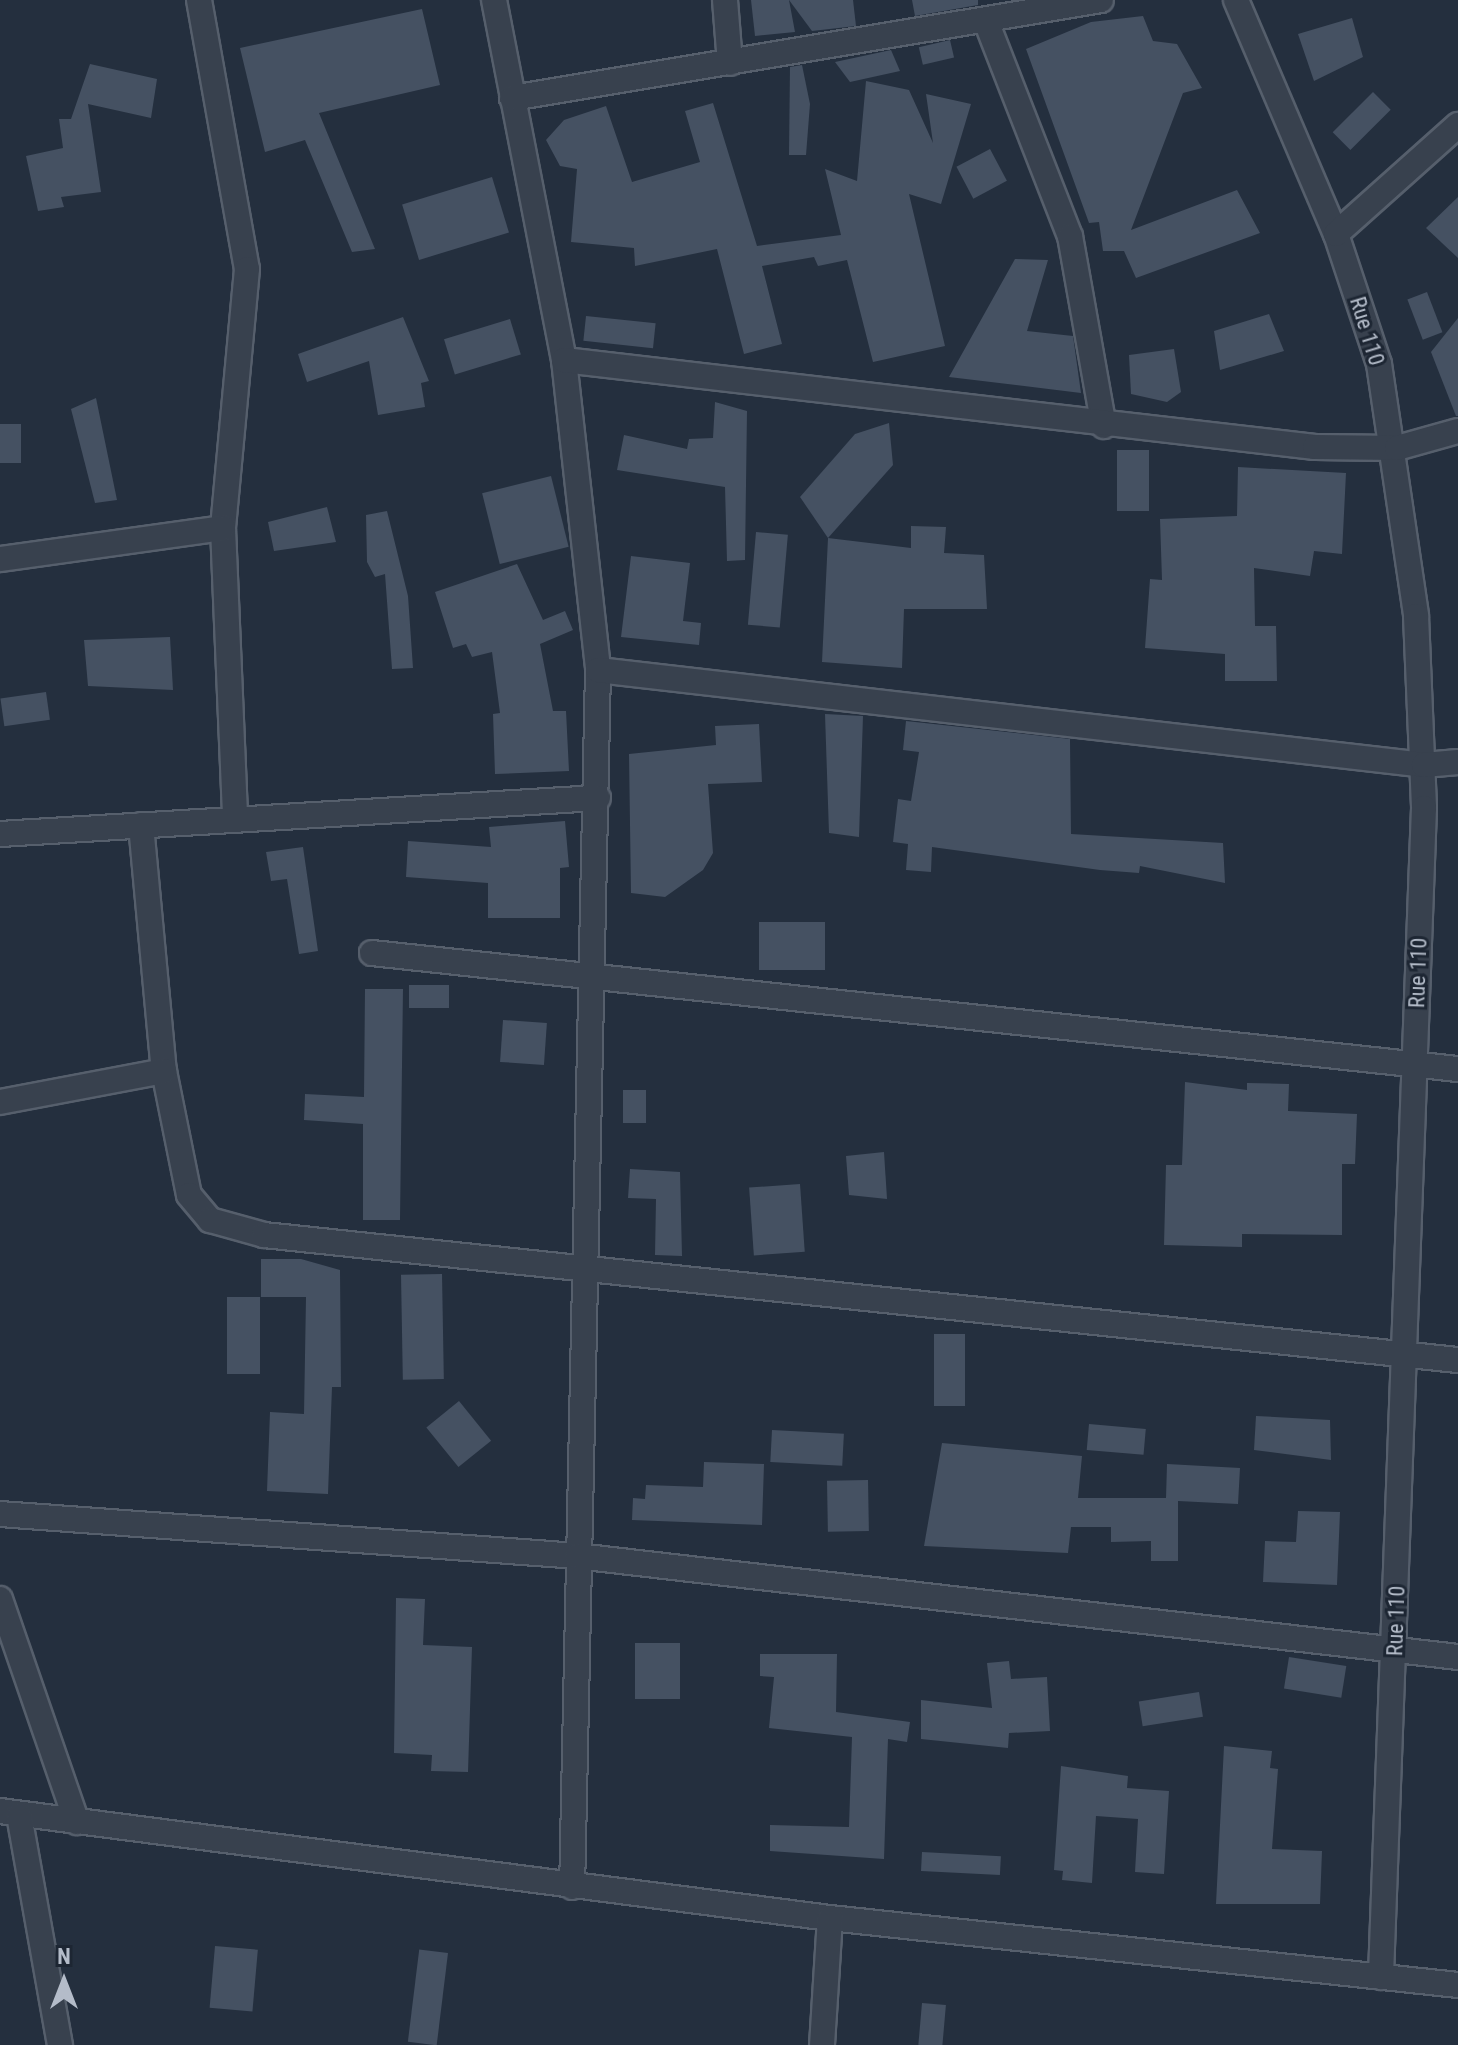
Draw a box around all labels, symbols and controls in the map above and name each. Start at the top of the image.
street label: Rue 110 [1344,294,1390,368]
street label: Rue 110 [1404,937,1432,1009]
street label: Rue 110 [1382,1585,1410,1657]
north arrow [24,1941,104,2021]
text: N [57,1944,71,1969]

